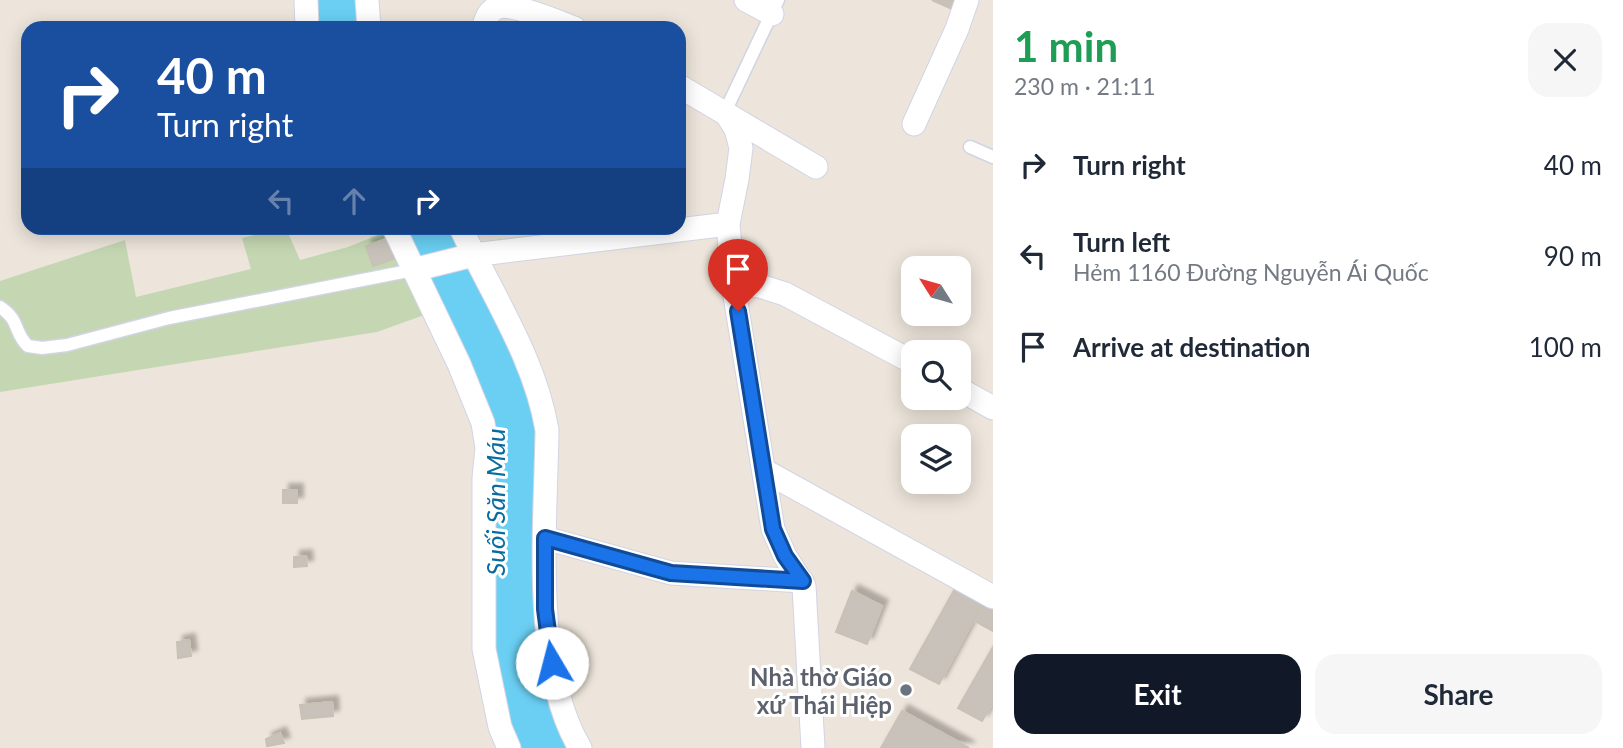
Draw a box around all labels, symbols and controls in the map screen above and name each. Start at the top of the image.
text: 1 min [1014,21,1118,71]
button: close [1528,23,1602,97]
text: 40 m [157,46,267,104]
icon: right [42,49,133,140]
text: 230 m · 21:11 [1014,72,1156,100]
text: Turn right [157,105,293,144]
icon: right [1014,146,1052,184]
text: Turn right [1073,149,1186,181]
text: 40 m [1544,149,1602,181]
icon: left [262,182,300,220]
icon: ahead [335,182,373,220]
icon: right [408,182,446,220]
text: Turn left [1073,226,1170,258]
icon: left [1014,237,1052,275]
pin [708,239,768,311]
text: 90 m [1544,240,1602,272]
icon: arrive [719,250,757,288]
north arrow [901,256,971,326]
map controls [901,256,971,494]
text: Hẻm 1160 Đường Nguyễn Ái Quốc [1073,258,1429,286]
icon: arrive [1014,328,1052,366]
text: Arrive at destination [1073,331,1310,363]
text: 100 m [1529,331,1602,363]
button: search [901,340,971,410]
button: layers [901,424,971,494]
water label: Suối Săn Máu [479,428,511,576]
position arrow [515,626,589,700]
button: Exit [1014,654,1301,734]
button: Share [1315,654,1602,734]
place label: Nhà thờ Giáo xứ Thái Hiệp [750,662,892,719]
marker: Nhà thờ Giáo xứ Thái Hiệp [898,682,914,698]

